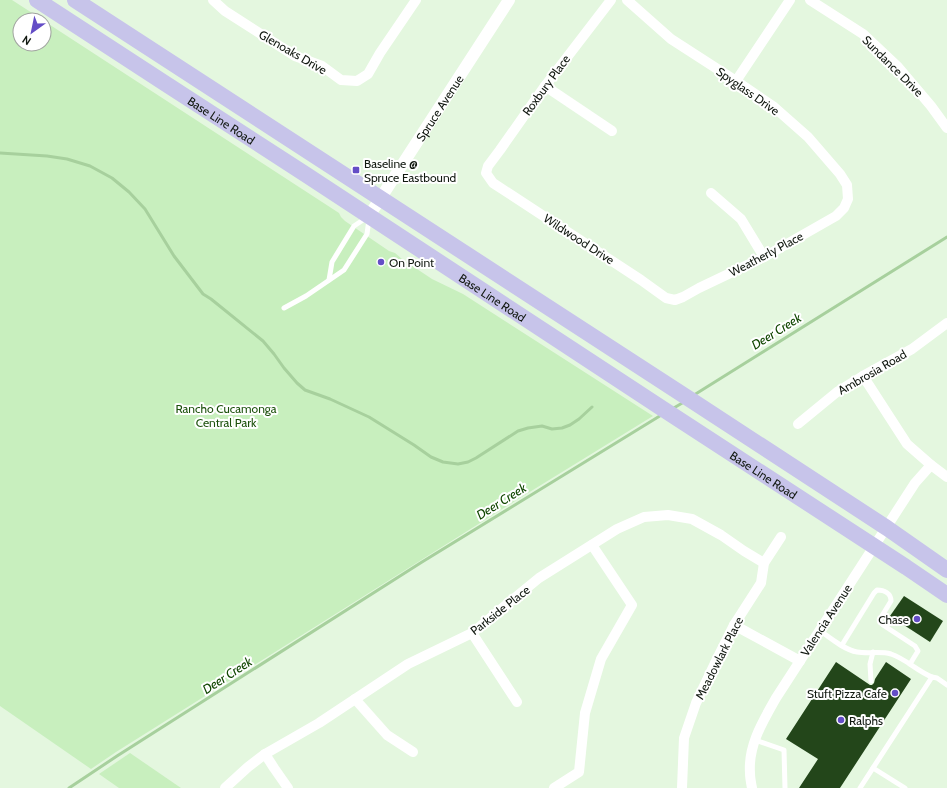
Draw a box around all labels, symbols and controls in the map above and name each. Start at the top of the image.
north arrow [12,12,52,52]
street label: Glenoaks Drive [256,27,330,77]
text: N [19,32,34,48]
street label: Sundance Drive [859,32,927,100]
street label: Roxbury Place [519,52,573,118]
street label: Spyglass Drive [714,64,782,118]
street label: Spruce Avenue [412,72,466,144]
street label: Base Line Road [185,93,258,147]
place label: Baseline @ Spruce Eastbound [364,156,456,185]
marker: Baseline @ Spruce Eastbound [351,165,361,175]
street label: Wildwood Drive [541,211,617,267]
street label: Weatherly Place [726,228,806,280]
place label: On Point [389,255,434,270]
marker: On Point [376,257,386,267]
street label: Base Line Road [456,270,529,325]
water label: Deer Creek [748,309,804,353]
street label: Ambrosia Road [835,346,909,398]
park label: Rancho Cucamonga Central Park [175,401,277,430]
street label: Base Line Road [727,447,800,502]
water label: Deer Creek [473,479,529,523]
street label: Valencia Avenue [797,581,855,659]
street label: Parkside Place [467,582,533,638]
place label: Chase [878,612,909,627]
street label: Meadowlark Place [692,614,746,702]
marker: Chase [912,614,922,624]
water label: Deer Creek [199,653,255,697]
place label: Stuft Pizza Cafe [807,686,887,701]
marker: Stuft Pizza Cafe [890,688,900,698]
place label: Ralphs [849,713,883,728]
marker: Ralphs [836,715,846,725]

